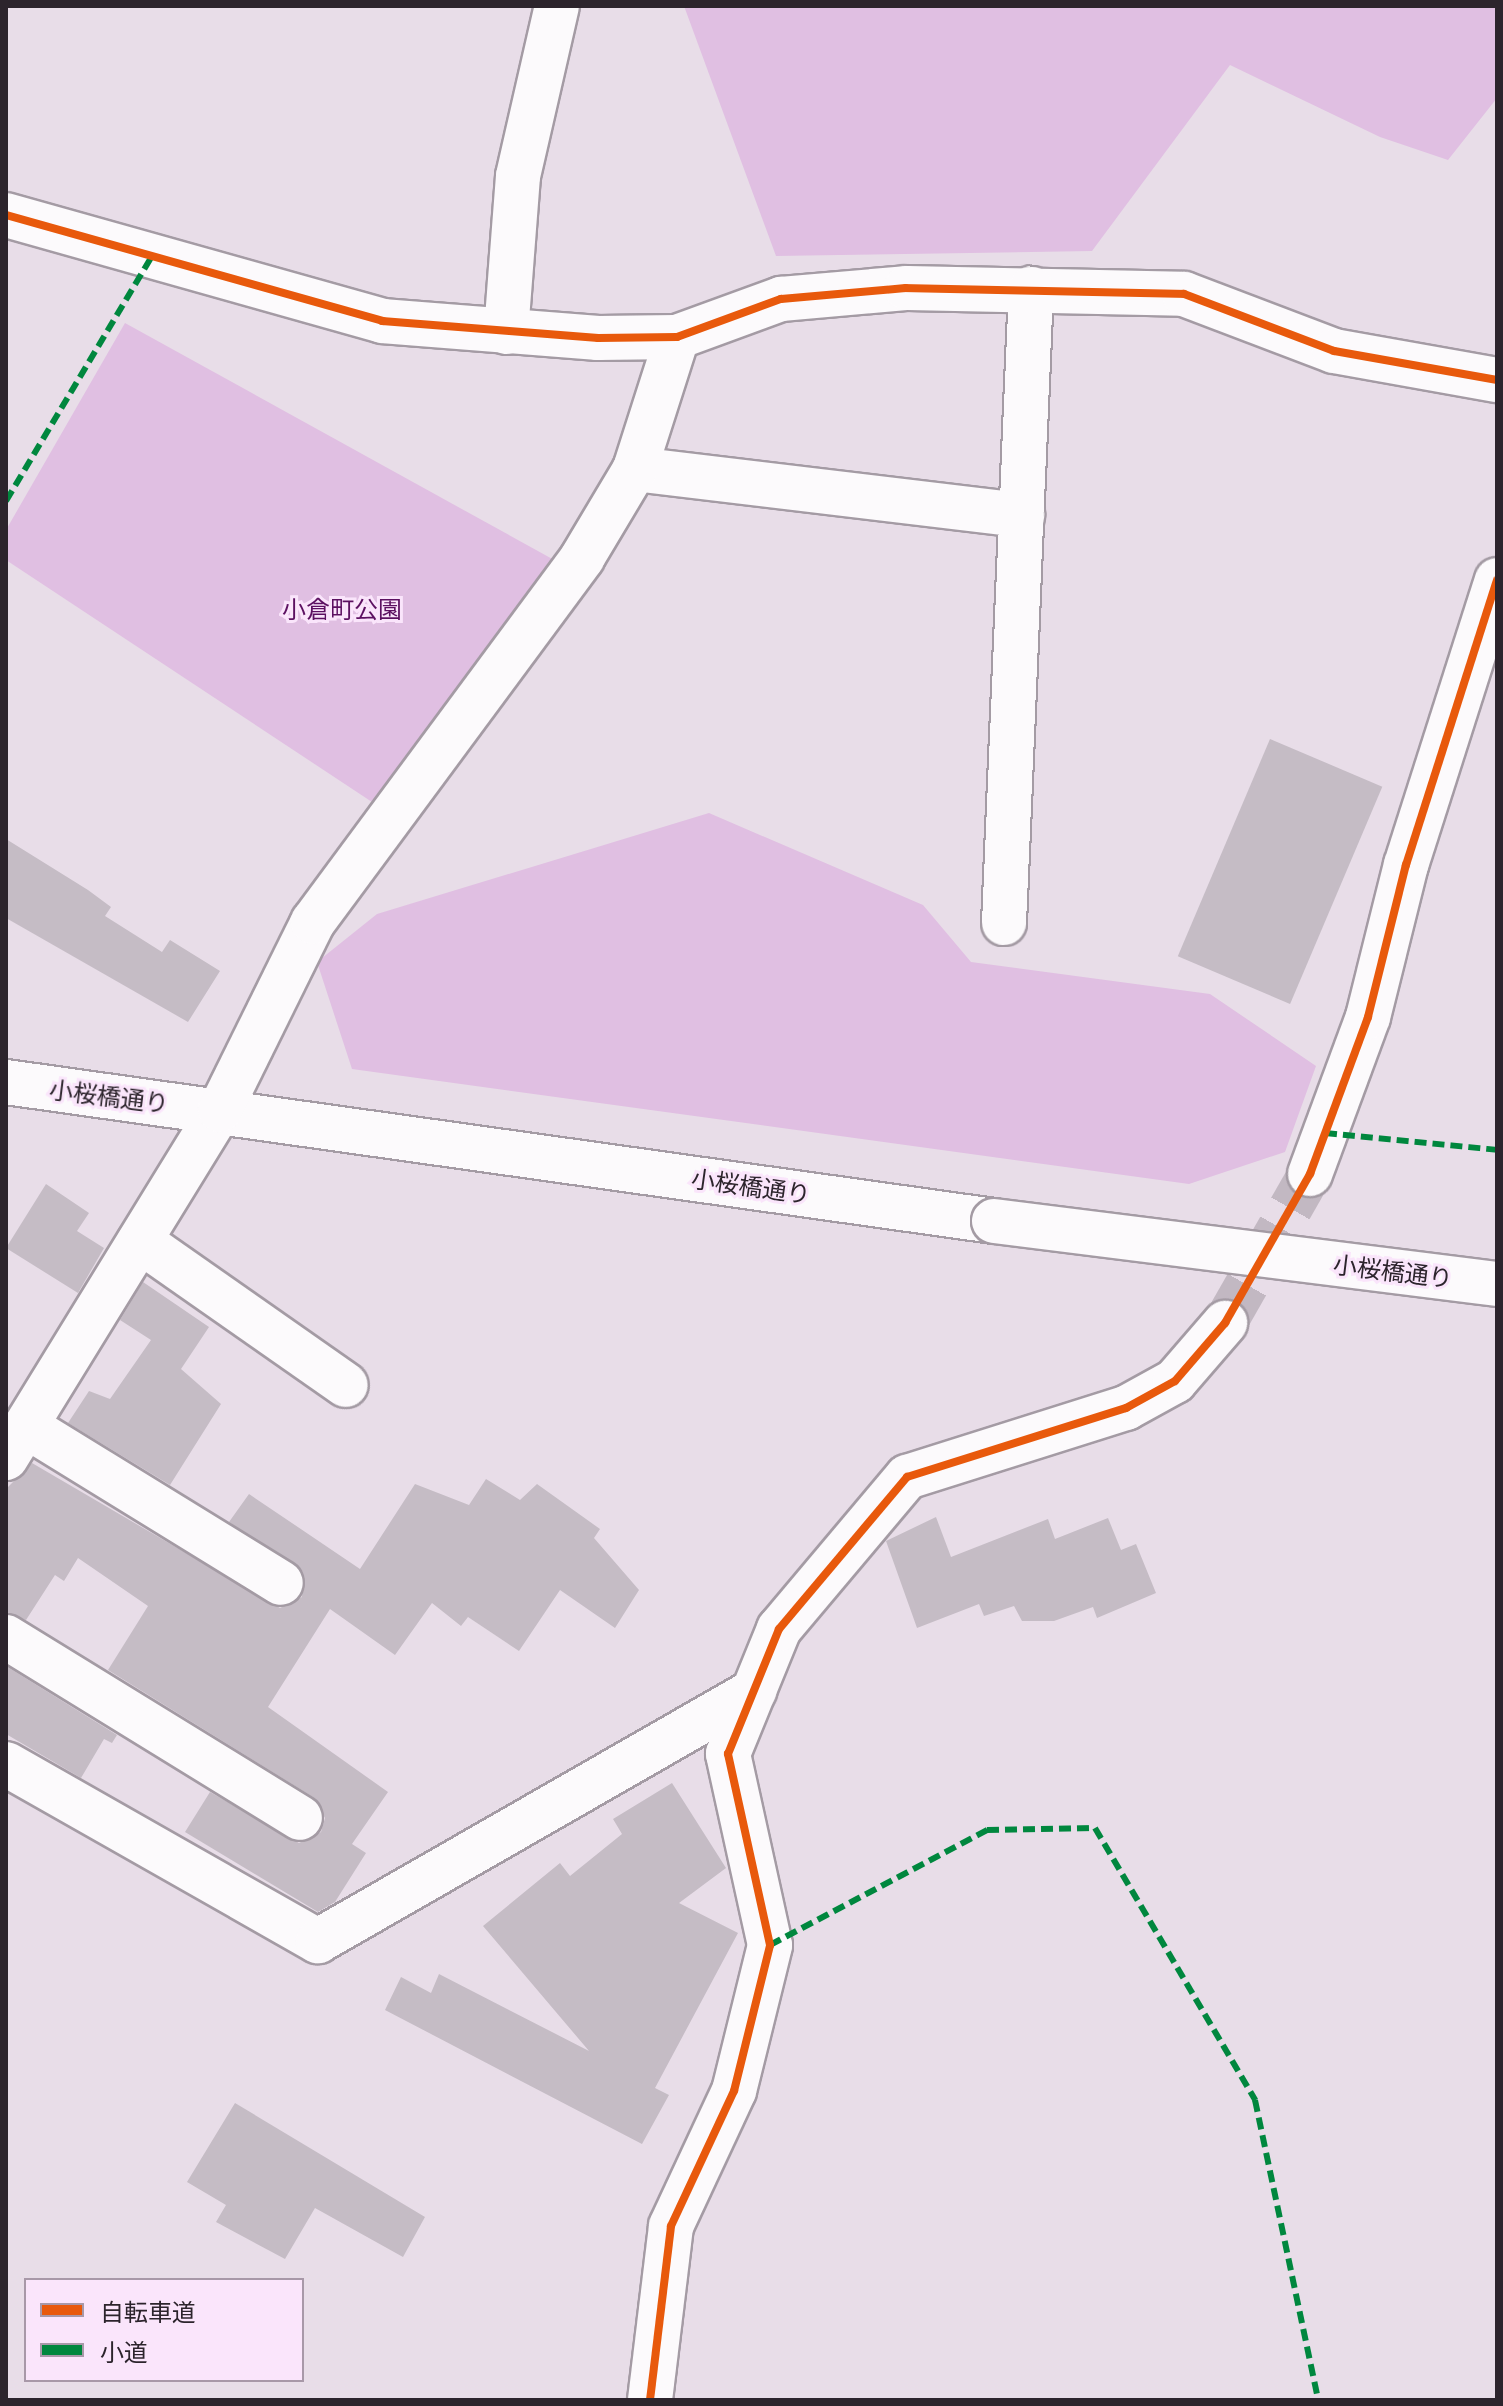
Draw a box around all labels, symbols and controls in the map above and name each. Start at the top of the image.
park label: 小倉町公園 [282,595,402,623]
street label: 小桜橋通り [48,1074,170,1118]
street label: 小桜橋通り [690,1163,812,1209]
street label: 小桜橋通り [1332,1249,1454,1293]
legend [24,2278,304,2382]
text: 自転車道 [100,2297,196,2326]
text: 小道 [100,2337,148,2366]

